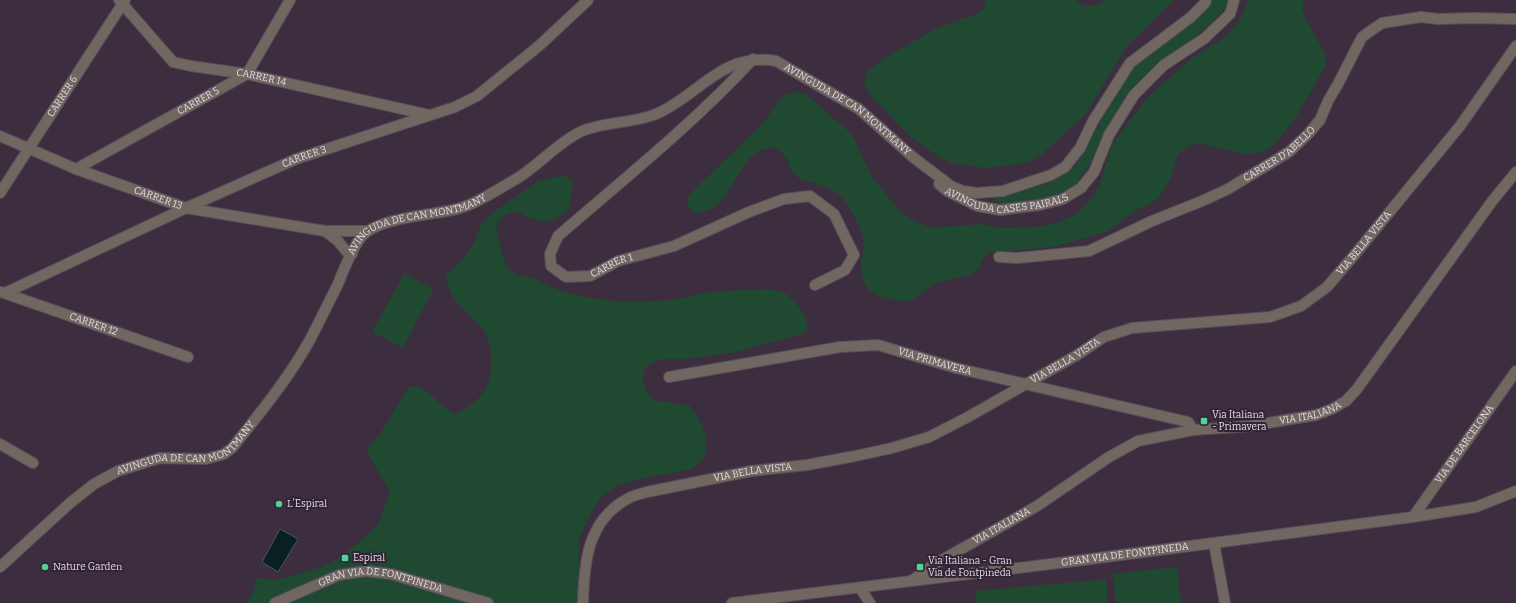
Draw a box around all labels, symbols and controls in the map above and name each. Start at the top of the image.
street label: AVINGUDA DE CAN MONTMANY [782,61,913,158]
street label: CARRER 14 [236,67,288,89]
street label: CARRER 6 [45,73,80,119]
street label: CARRER 5 [175,85,222,117]
street label: CARRER D'ABELLO [1241,124,1318,184]
street label: CARRER 3 [280,143,328,170]
street label: CARRER 13 [132,184,184,212]
street label: AVINGUDA CASES PAIRALS [943,185,1071,216]
street label: AVINGUDA DE CAN MONTMANY [345,191,489,257]
street label: VIA BELLA VISTA [1334,208,1394,277]
street label: CARRER 1 [589,251,634,281]
street label: CARRER 12 [68,310,119,338]
street label: VIA BELLA VISTA [1028,335,1103,386]
street label: VIA PRIMAVERA [897,345,974,378]
street label: VIA ITALIANA [1278,398,1344,427]
street label: VIA DE BARCELONA [1432,402,1497,486]
place label: Via Italiana - Primavera [1212,409,1267,433]
marker: Via Italiana - Primavera [1199,416,1209,426]
street label: AVINGUDA DE CAN MONTMANY [115,418,258,477]
street label: VIA BELLA VISTA [713,461,794,484]
place label: L'Espiral [287,498,327,510]
marker: L'Espiral [274,499,284,509]
street label: VIA ITALIANA [971,505,1033,547]
street label: GRAN VIA DE FONTPINEDA [1061,540,1190,569]
place label: Espiral [353,552,385,564]
marker: Espiral [340,553,350,563]
place label: Via Italiana - Gran Via de Fontpineda [928,555,1013,579]
place label: Nature Garden [53,561,123,573]
marker: Nature Garden [40,562,50,572]
marker: Via Italiana - Gran Via de Fontpineda [915,562,925,572]
street label: GRAN VIA DE FONTPINEDA [316,565,445,595]

